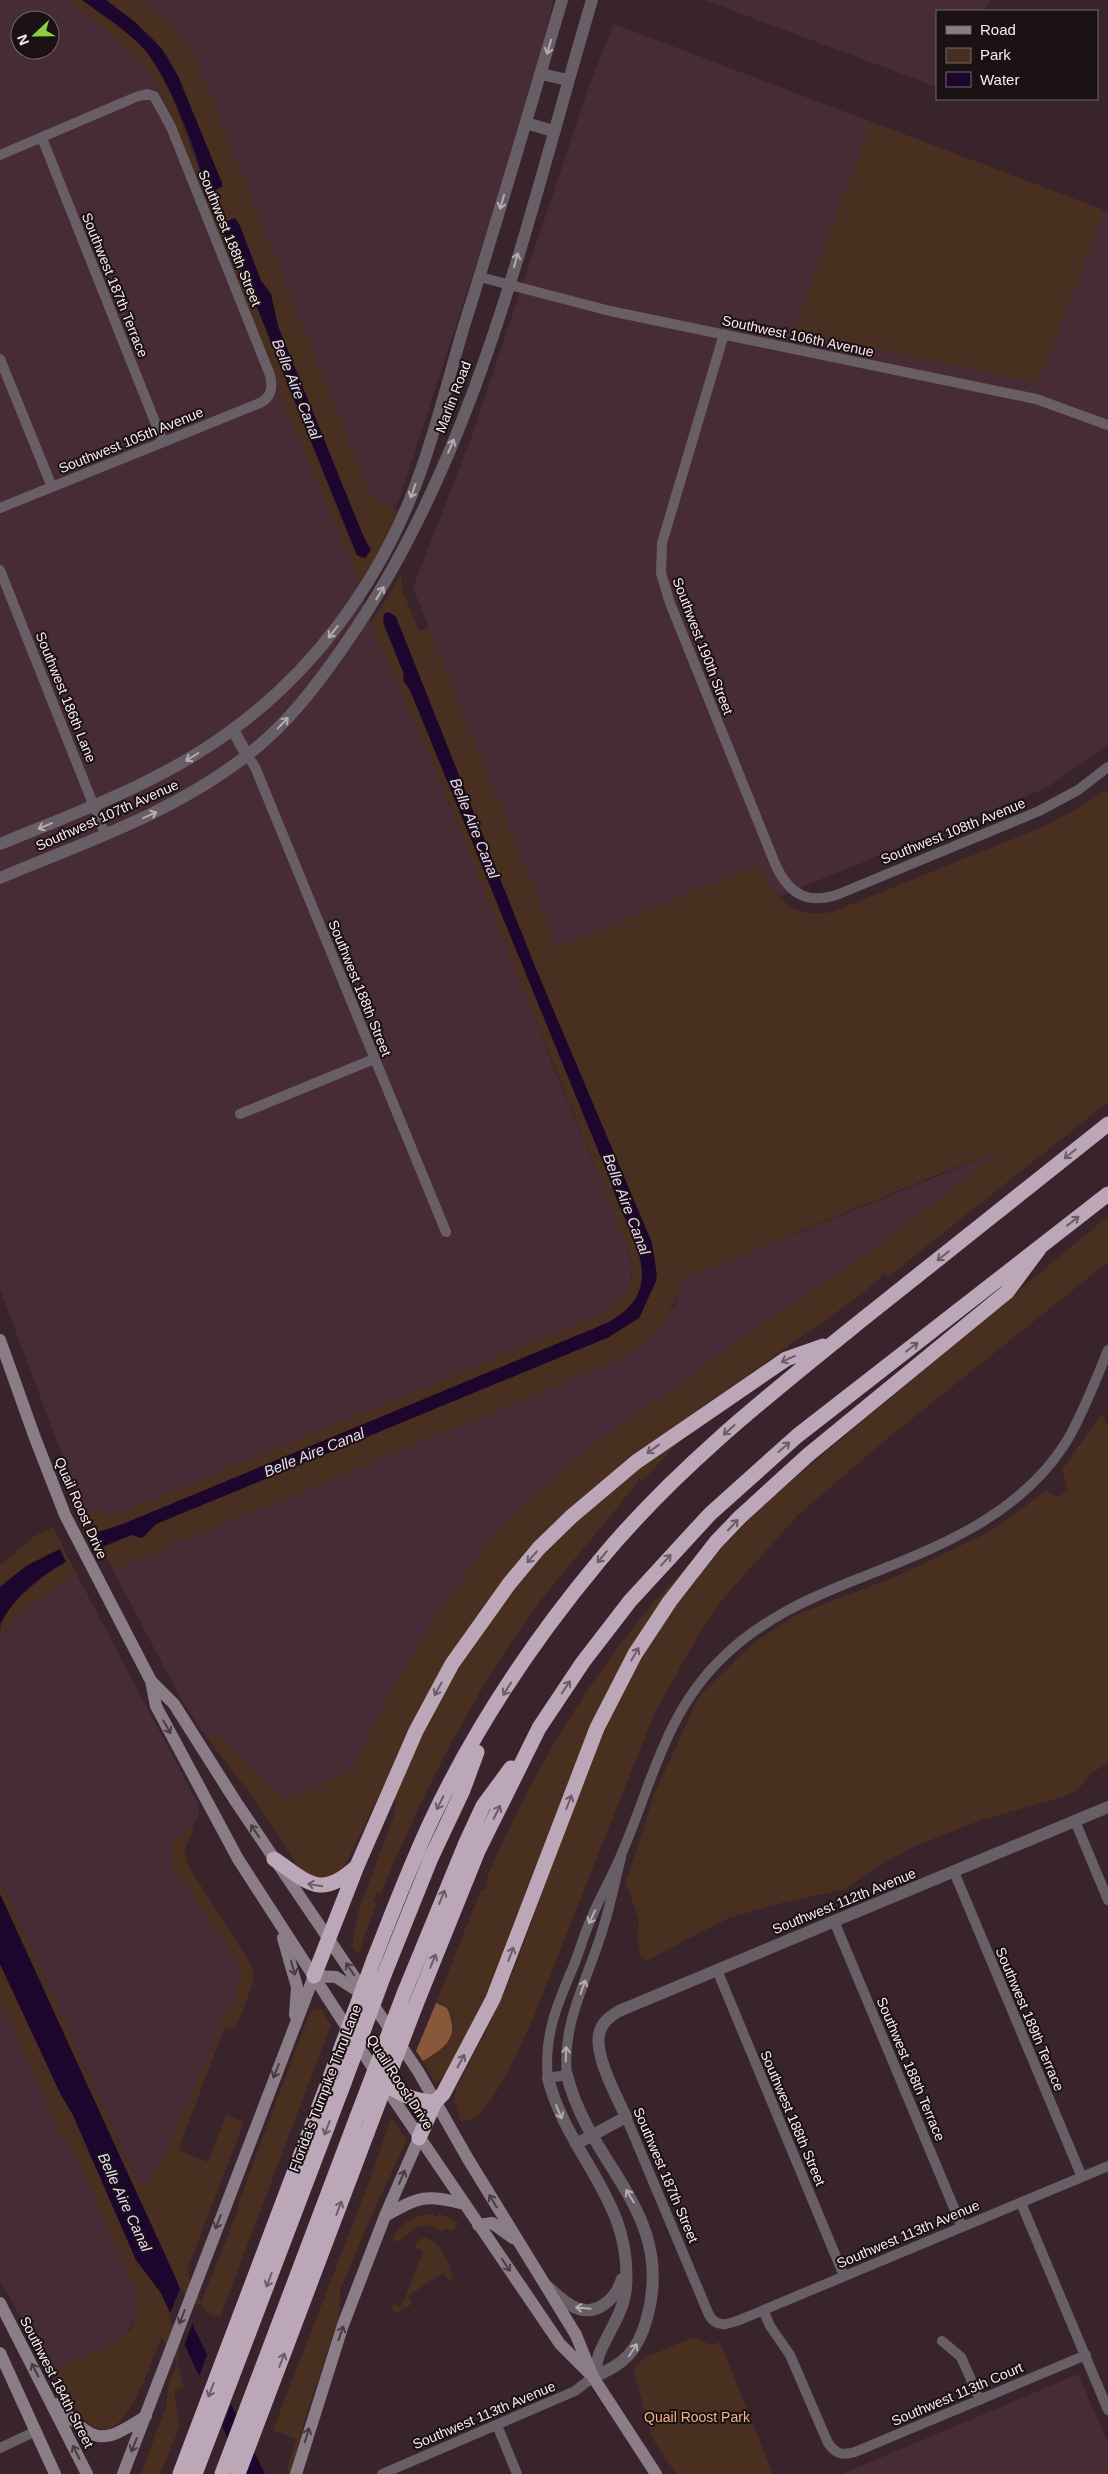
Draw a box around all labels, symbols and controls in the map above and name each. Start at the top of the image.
north arrow [10,10,60,60]
legend [936,10,1098,100]
text: Road [980,21,1016,38]
text: N [14,32,32,48]
one-way arrow [543,38,553,54]
text: Park [980,46,1011,63]
text: Water [980,71,1019,88]
street label: Southwest 188th Street [195,168,265,309]
one-way arrow [496,194,506,210]
street label: Southwest 187th Terrace [79,210,151,360]
one-way arrow [512,253,522,269]
street label: Southwest 106th Avenue [721,312,875,360]
water label: Belle Aire Canal [269,336,325,442]
street label: Marlin Road [432,359,474,435]
street label: Southwest 105th Avenue [56,404,206,476]
one-way arrow [447,439,456,454]
one-way arrow [408,483,417,499]
street label: Southwest 190th Street [669,575,737,717]
one-way arrow [376,586,386,600]
one-way arrow [327,625,338,638]
street label: Southwest 186th Lane [32,629,100,765]
one-way arrow [277,716,289,729]
one-way arrow [186,752,200,762]
water label: Belle Aire Canal [447,775,503,881]
street label: Southwest 107th Avenue [33,776,181,854]
street label: Southwest 108th Avenue [878,795,1028,867]
one-way arrow [142,810,157,820]
one-way arrow [38,821,53,831]
street label: Southwest 188th Street [325,918,395,1059]
one-way arrow [1064,1149,1077,1160]
water label: Belle Aire Canal [600,1151,654,1258]
one-way arrow [1066,1216,1079,1227]
one-way arrow [937,1250,950,1261]
one-way arrow [905,1342,919,1352]
one-way arrow [781,1355,796,1365]
water label: Belle Aire Canal [261,1424,367,1480]
one-way arrow [723,1424,736,1436]
one-way arrow [777,1442,790,1453]
one-way arrow [647,1444,660,1455]
street label: Quail Roost Drive [51,1455,111,1562]
one-way arrow [727,1518,739,1531]
one-way arrow [526,1550,537,1563]
one-way arrow [597,1551,608,1564]
one-way arrow [661,1553,672,1566]
one-way arrow [631,1648,641,1662]
one-way arrow [561,1680,571,1694]
one-way arrow [432,1681,442,1696]
one-way arrow [501,1681,511,1695]
one-way arrow [163,1719,173,1734]
one-way arrow [435,1795,444,1810]
one-way arrow [564,1795,574,1810]
one-way arrow [492,1805,502,1820]
one-way arrow [250,1824,260,1838]
street label: Southwest 112th Avenue [770,1865,918,1937]
one-way arrow [308,1879,324,1889]
one-way arrow [438,1890,448,1905]
one-way arrow [586,1909,596,1924]
street label: Southwest 189th Terrace [992,1945,1068,2093]
one-way arrow [507,1947,516,1962]
one-way arrow [429,1954,438,1970]
one-way arrow [289,1959,298,1975]
one-way arrow [345,1962,355,1976]
one-way arrow [579,1980,588,1995]
street label: Southwest 188th Terrace [873,1995,949,2143]
street label: Florida's Turnpike Thru Lane [286,2002,364,2174]
street label: Quail Roost Drive [363,2032,437,2133]
one-way arrow [562,2047,571,2063]
street label: Southwest 188th Street [757,2048,829,2188]
one-way arrow [457,2055,467,2069]
one-way arrow [271,2063,280,2078]
one-way arrow [555,2104,565,2119]
street label: Southwest 187th Street [630,2105,702,2245]
one-way arrow [322,2120,331,2135]
water label: Belle Aire Canal [95,2150,156,2255]
one-way arrow [398,2170,408,2185]
one-way arrow [625,2189,635,2203]
one-way arrow [488,2194,498,2208]
street label: Southwest 113th Avenue [834,2197,982,2271]
one-way arrow [335,2201,344,2216]
one-way arrow [213,2214,222,2230]
one-way arrow [501,2258,511,2272]
one-way arrow [264,2272,273,2287]
one-way arrow [576,2303,592,2313]
one-way arrow [176,2309,186,2324]
street label: Southwest 184th Street [17,2314,97,2451]
one-way arrow [337,2325,346,2341]
one-way arrow [628,2344,638,2358]
one-way arrow [278,2353,287,2368]
street label: Southwest 113th Court [889,2359,1025,2429]
one-way arrow [30,2363,40,2378]
street label: Southwest 113th Avenue [410,2378,558,2452]
one-way arrow [206,2382,215,2397]
park label: Quail Roost Park [644,2409,751,2425]
one-way arrow [303,2427,313,2443]
one-way arrow [129,2437,139,2452]
one-way arrow [71,2445,80,2460]

